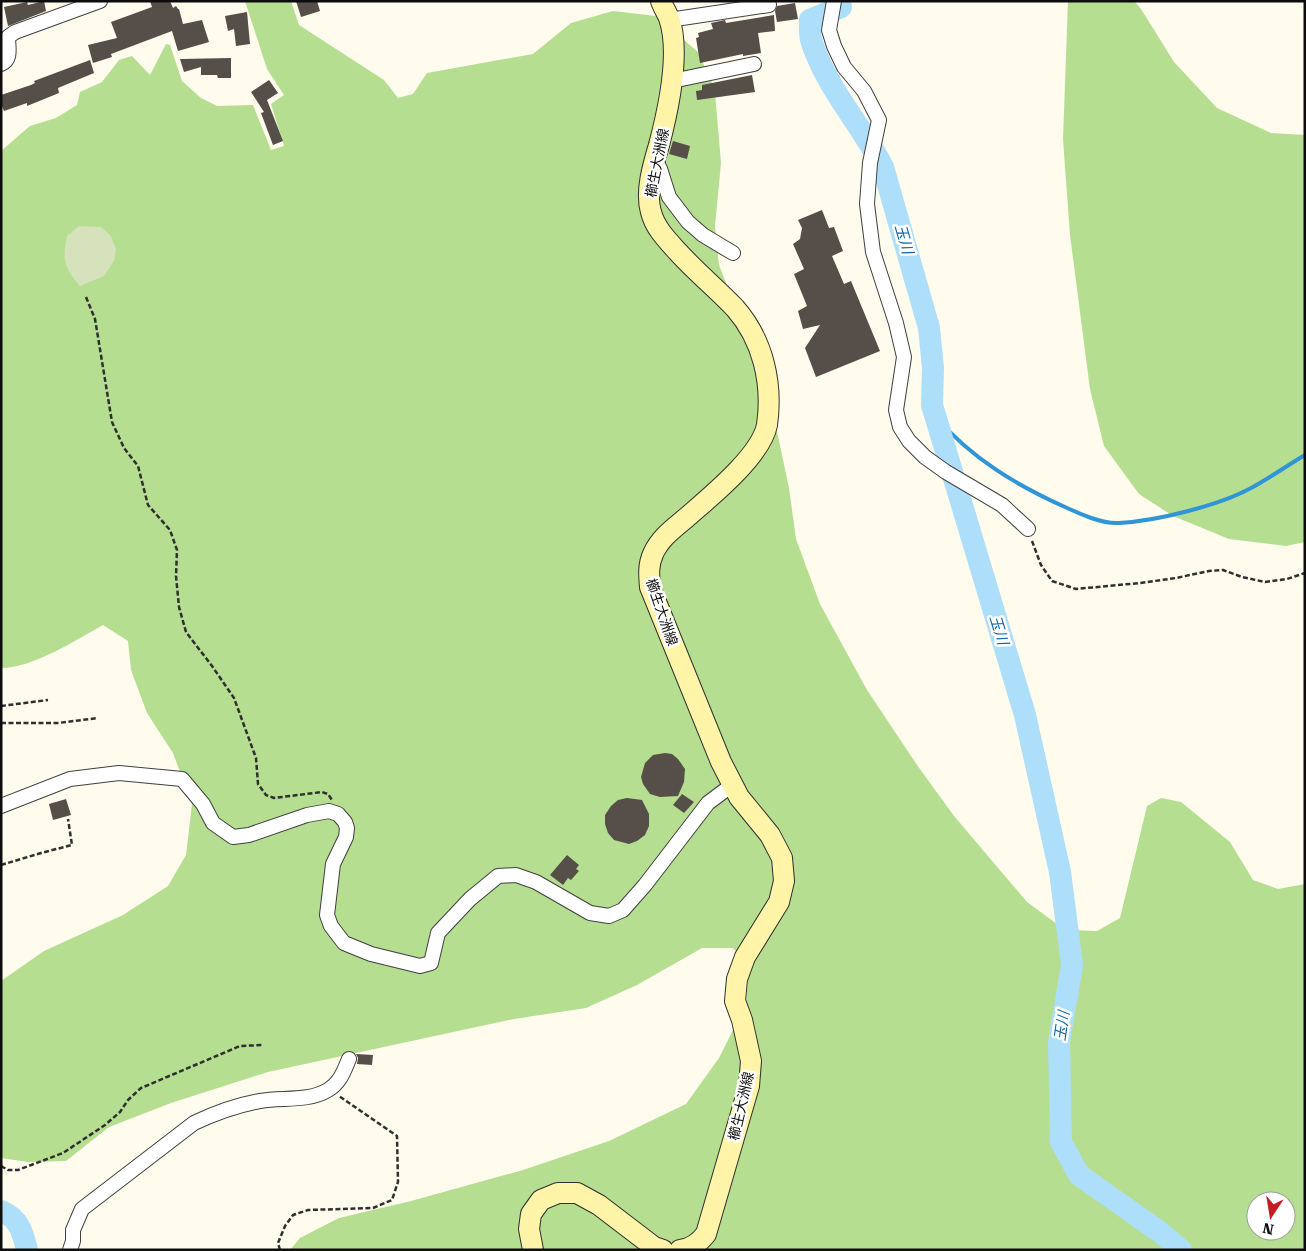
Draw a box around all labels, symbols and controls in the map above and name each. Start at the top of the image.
street label: 櫛生大洲線 [642,127,672,199]
water label: 玉川 [891,222,917,258]
street label: 櫛生大洲線 [643,576,681,648]
water label: 玉川 [986,613,1013,649]
water label: 玉川 [1051,1008,1073,1042]
street label: 櫛生大洲線 [725,1070,757,1142]
north arrow [1246,1191,1296,1241]
text: N [1261,1220,1275,1238]

